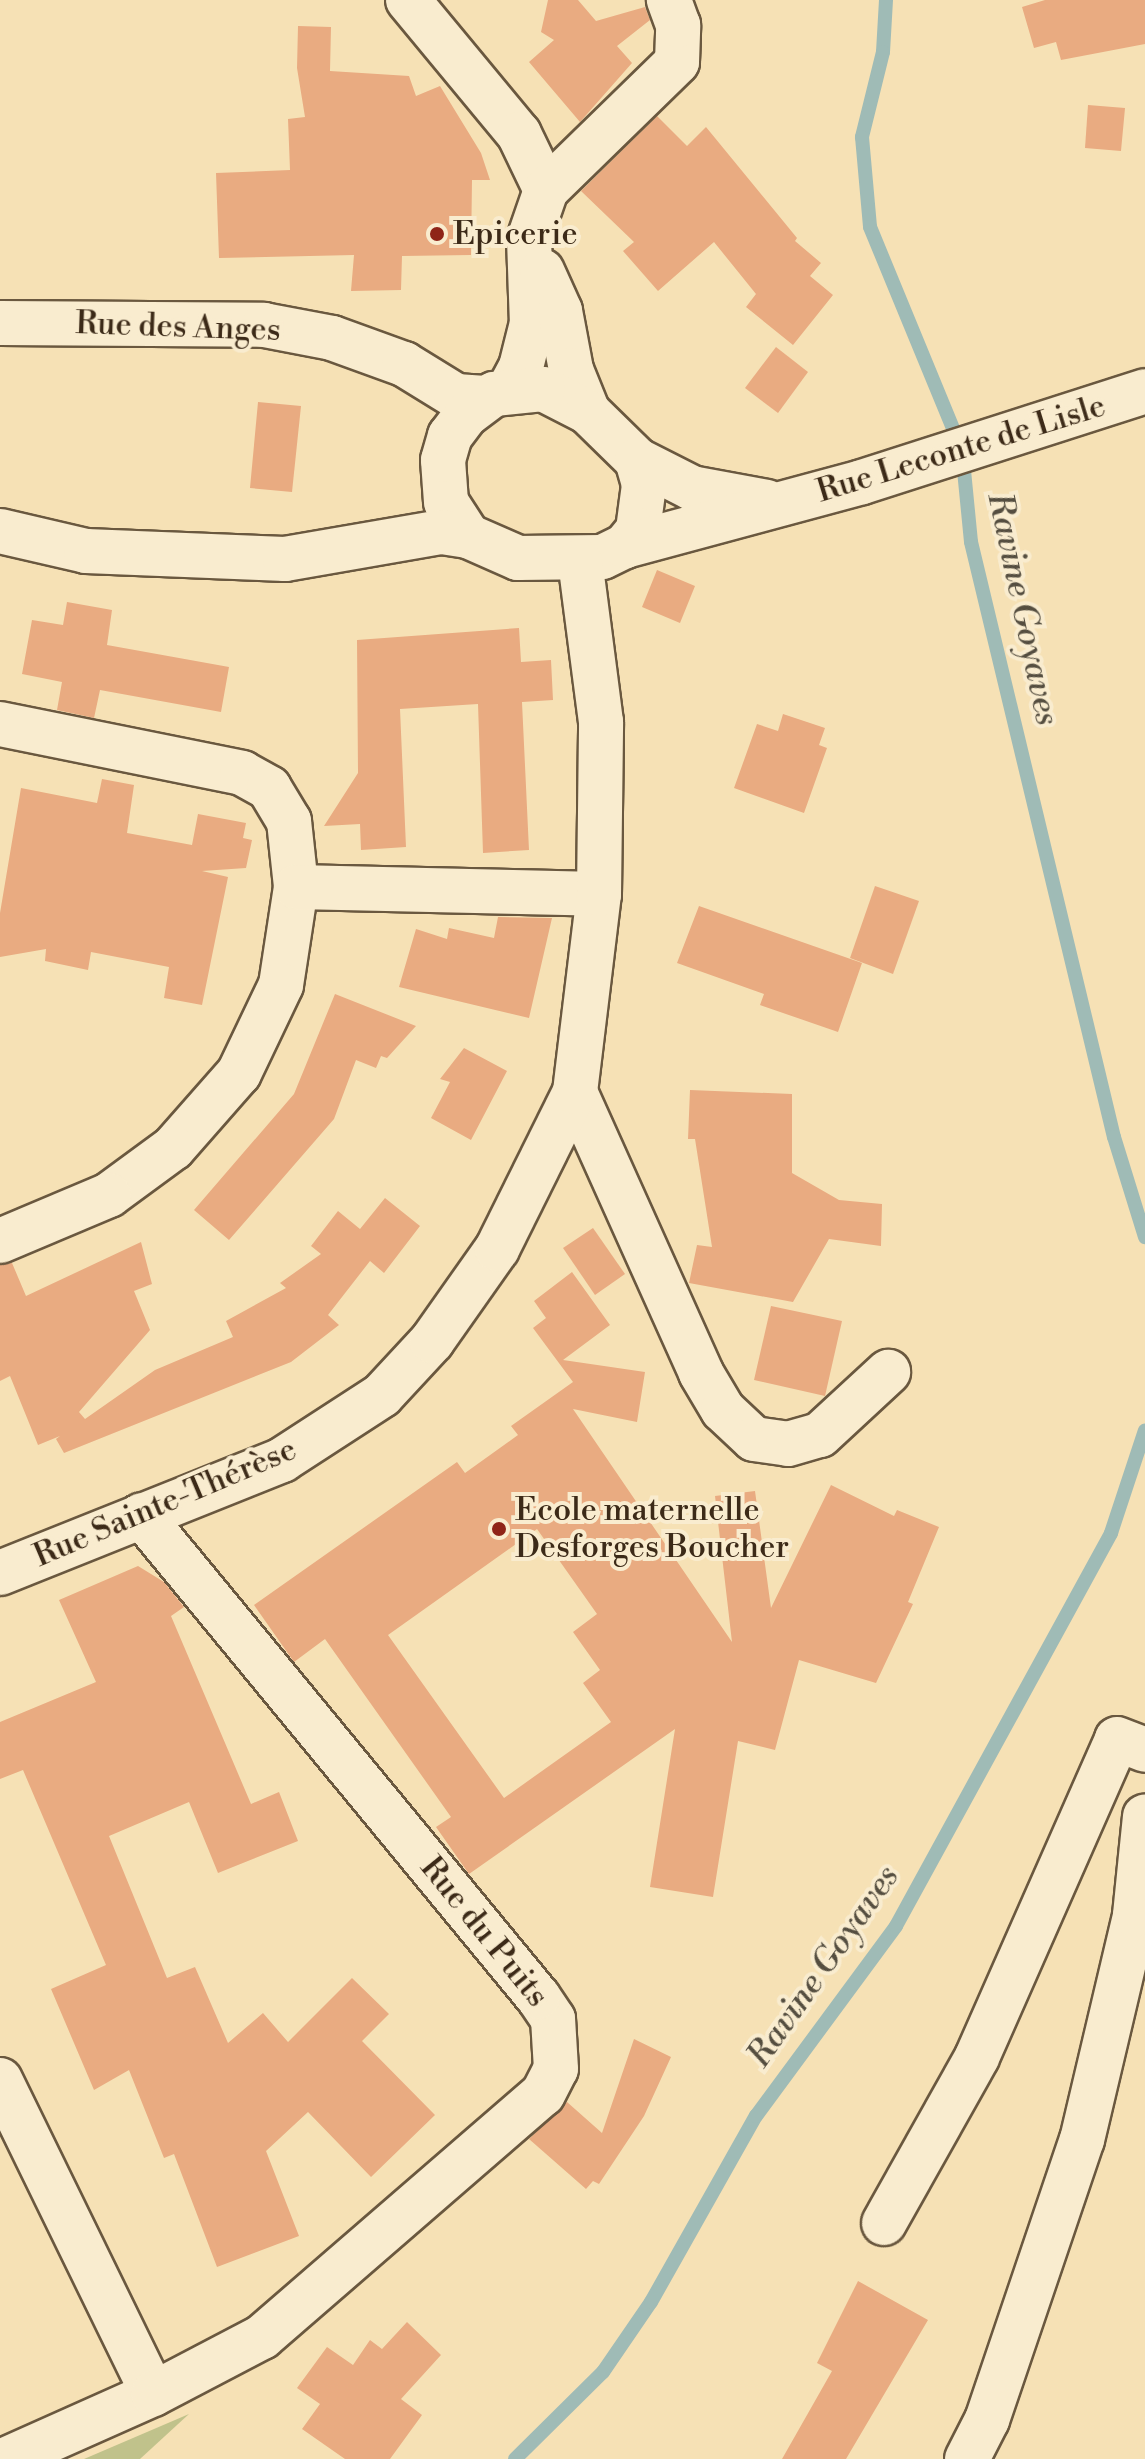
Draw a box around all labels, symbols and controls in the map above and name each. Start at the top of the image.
place label: Epicerie [453,215,578,253]
marker: Epicerie [428,225,446,243]
street label: Rue des Anges [75,304,281,350]
street label: Rue Leconte de Lisle [812,387,1110,511]
water label: Ravine Goyaves [977,489,1067,729]
street label: Rue Sainte-Thérèse [28,1430,302,1576]
place label: Ecole maternelle Desforges Boucher [515,1492,789,1567]
marker: Ecole maternelle Desforges Boucher [490,1520,508,1538]
street label: Rue du Puits [412,1849,556,2015]
water label: Ravine Goyaves [739,1858,909,2076]

